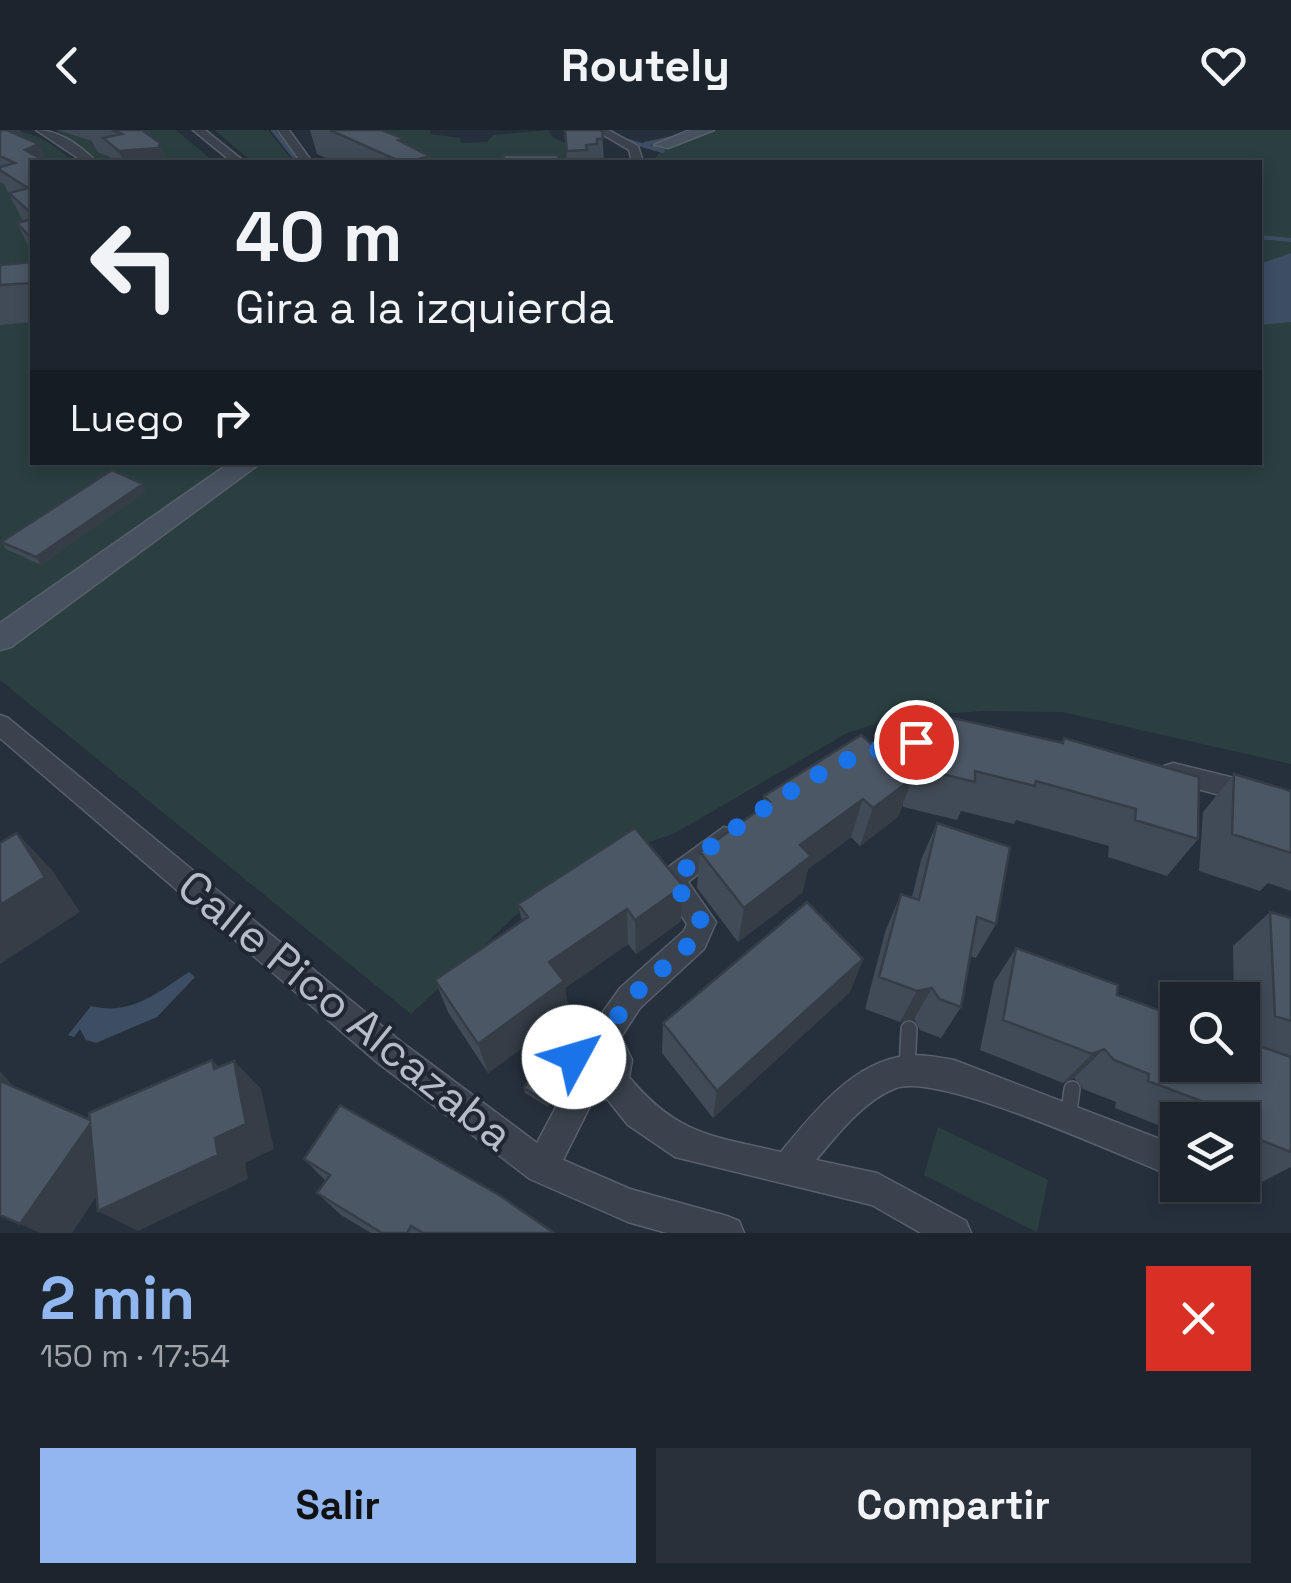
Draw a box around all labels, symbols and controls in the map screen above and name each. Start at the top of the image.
text: Routely [561,37,730,94]
icon: back [40,38,95,93]
icon: heart [1196,38,1251,93]
text: 40 m [235,192,402,281]
icon: left [70,200,200,330]
text: Gira a la izquierda [235,279,614,336]
icon: right [204,390,259,445]
text: Luego [70,394,184,442]
pin [874,700,959,785]
icon: arrive [889,715,944,770]
street label: Calle Pico Alcazaba [166,858,525,1163]
map controls [1160,982,1260,1202]
button: search [1160,982,1260,1082]
position arrow [522,1005,626,1109]
button: layers [1160,1102,1260,1202]
text: 2 min [40,1260,195,1337]
button: close [1146,1266,1251,1371]
text: 150 m · 17:54 [40,1336,230,1376]
button: Salir [40,1448,636,1563]
button: Compartir [656,1448,1251,1563]

